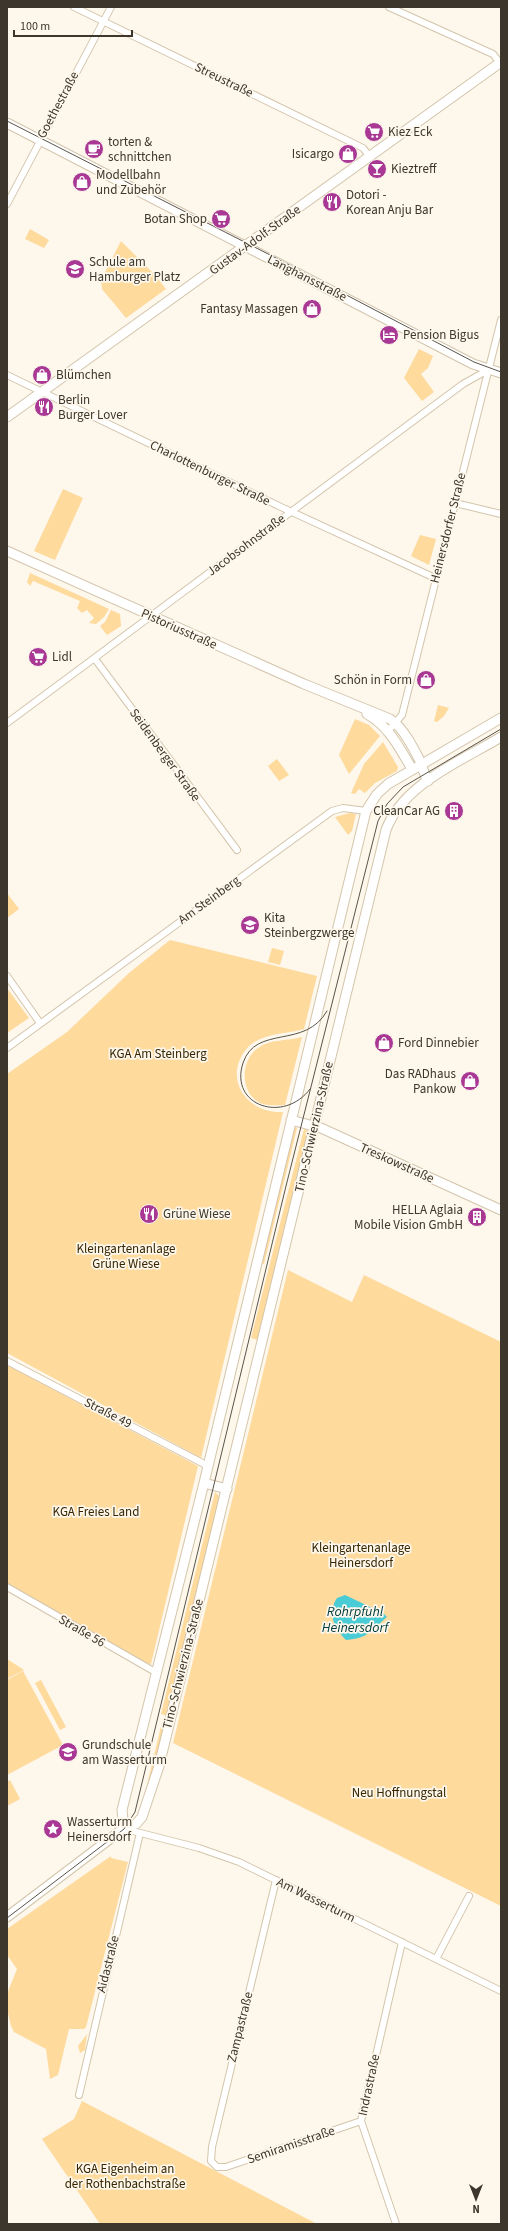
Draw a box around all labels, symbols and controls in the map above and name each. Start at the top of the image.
scale bar [14,12,132,38]
text: 100 m [20,18,50,35]
street label: Streustraße [192,58,256,102]
street label: Goethestraße [33,68,83,142]
supermarket icon: Kiez Eck [363,121,385,143]
place label: Kiez Eck [388,123,433,141]
place label: torten & schnittchen [108,133,172,166]
cafe icon: torten & schnittchen [83,138,105,160]
shop icon: Isicargo [337,143,359,165]
place label: Isicargo [292,145,334,163]
bar icon: Kieztreff [366,158,388,180]
place label: Kieztreff [391,160,437,178]
place label: Modellbahn und Zubehör [96,166,167,199]
shop icon: Modellbahn und Zubehör [71,171,93,193]
place label: Dotori - Korean Anju Bar [346,186,434,219]
restaurant icon: Dotori - Korean Anju Bar [321,191,343,213]
street label: Gustav-Adolf-Straße [206,201,304,279]
supermarket icon: Botan Shop [210,208,232,230]
place label: Botan Shop [144,210,207,228]
street label: Langhansstraße [264,250,350,306]
place label: Schule am Hamburger Platz [89,253,181,286]
school or university icon: Schule am Hamburger Platz [64,258,86,280]
shop icon: Fantasy Massagen [301,298,323,320]
place label: Fantasy Massagen [200,300,298,318]
hotel icon: Pension Bigus [378,324,400,346]
place label: Pension Bigus [403,326,479,344]
shop icon: Blümchen [31,364,53,386]
place label: Blümchen [56,366,111,384]
place label: Berlin Burger Lover [58,391,128,424]
restaurant icon: Berlin Burger Lover [33,396,55,418]
street label: Charlottenburger Straße [147,436,273,510]
street label: Heinersdorfer Straße [426,471,470,585]
street label: Jacobsohnstraße [203,510,289,580]
street label: Pistoriusstraße [138,604,220,654]
supermarket icon: Lidl [27,646,49,668]
place label: Lidl [52,648,72,666]
shop icon: Schön in Form [415,669,437,691]
place label: Schön in Form [334,671,412,689]
street label: Seidenberger Straße [125,705,205,805]
building icon: CleanCar AG [443,800,465,822]
place label: CleanCar AG [373,802,440,820]
street label: Am Steinberg [174,871,244,929]
place label: Kita Steinbergzwerge [264,909,354,942]
school or university icon: Kita Steinbergzwerge [239,914,261,936]
shop icon: Ford Dinnebier [373,1032,395,1054]
place label: Ford Dinnebier [398,1034,479,1052]
park label: KGA Am Steinberg [109,1045,207,1063]
street label: Tino-Schwierzina-Straße [290,1060,338,1194]
place label: Das RADhaus Pankow [385,1065,457,1098]
shop icon: Das RADhaus Pankow [459,1070,481,1092]
street label: Treskowstraße [357,1139,437,1187]
place label: HELLA Aglaia Mobile Vision GmbH [354,1201,463,1234]
restaurant icon: Grüne Wiese [138,1203,160,1225]
place label: Grüne Wiese [163,1205,231,1223]
building icon: HELLA Aglaia Mobile Vision GmbH [466,1206,488,1228]
park label: Kleingartenanlage Grüne Wiese [76,1240,176,1273]
street label: Straße 49 [81,1393,135,1433]
park label: KGA Freies Land [53,1503,139,1521]
park label: Kleingartenanlage Heinersdorf [311,1539,411,1572]
street label: Tino-Schwierzina-Straße [158,1597,208,1731]
water label: Rohrpfuhl Heinersdorf [322,1602,390,1638]
street label: Straße 56 [55,1610,109,1652]
place label: Grundschule am Wasserturm [82,1736,167,1769]
school or university icon: Grundschule am Wasserturm [57,1741,79,1763]
park label: Neu Hoffnungstal [352,1784,446,1802]
place label: Wasserturm Heinersdorf [67,1813,132,1846]
place icon: Wasserturm Heinersdorf [42,1818,64,1840]
street label: Am Wasserturm [274,1873,358,1927]
street label: Aidastraße [92,1934,124,1994]
street label: Zampastraße [223,1990,257,2064]
street label: Indrastraße [354,2052,384,2118]
street label: Semiramisstraße [245,2122,337,2168]
park label: KGA Eigenheim an der Rothenbachstraße [65,2160,185,2193]
north arrow [456,2179,496,2219]
text: N [472,2201,480,2216]

